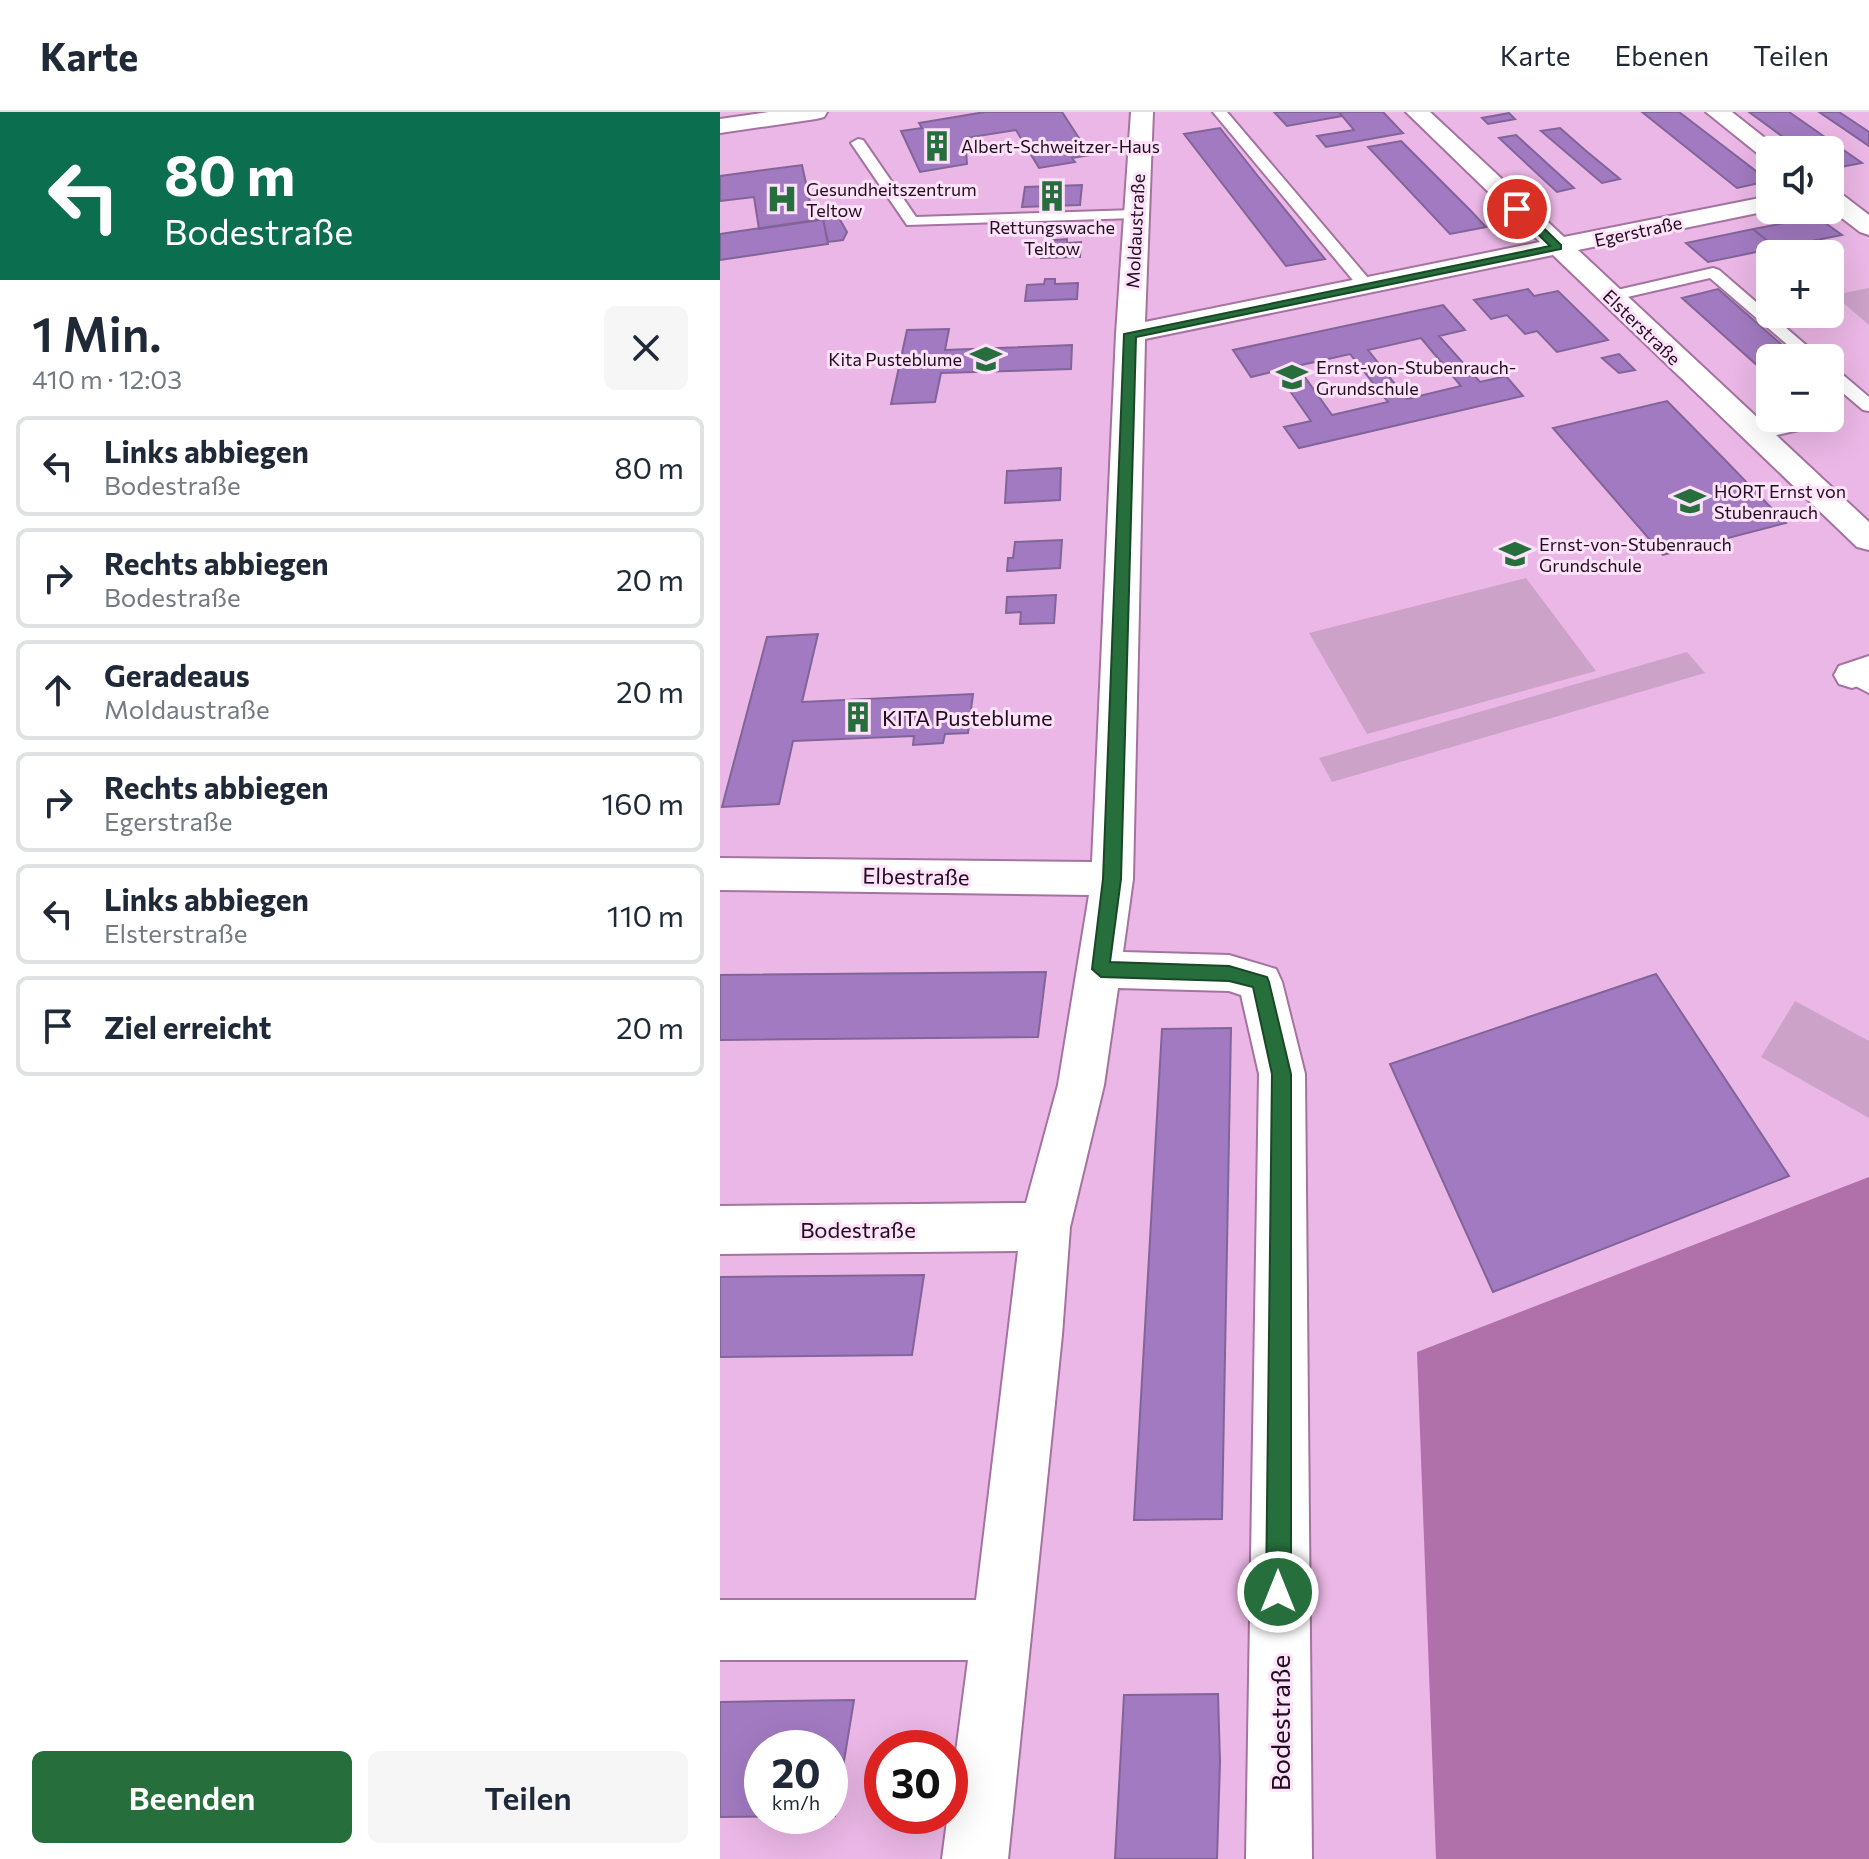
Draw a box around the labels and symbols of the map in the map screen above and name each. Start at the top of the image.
building icon: Albert-Schweitzer-Haus [920,129,954,163]
place label: Albert-Schweitzer-Haus [961,135,1160,157]
street label: Moldaustraße [1121,173,1149,289]
pin [1483,175,1551,243]
place label: Gesundheitszentrum Teltow [806,178,977,221]
building icon: Rettungswache Teltow [1035,179,1069,213]
hospital icon: Gesundheitszentrum Teltow [765,182,799,216]
street label: Egerstraße [1592,211,1684,251]
place label: Rettungswache Teltow [989,216,1115,259]
street label: Elsterstraße [1599,285,1685,369]
school or university icon: Kita Pusteblume [969,342,1003,376]
place label: Kita Pusteblume [828,348,962,370]
place label: Ernst-von-Stubenrauch- Grundschule [1316,356,1516,399]
school or university icon: Ernst-von-Stubenrauch- Grundschule [1275,360,1309,394]
place label: HORT Ernst von Stubenrauch [1714,480,1846,523]
school or university icon: HORT Ernst von Stubenrauch [1673,484,1707,518]
place label: Ernst-von-Stubenrauch Grundschule [1539,533,1732,576]
school or university icon: Ernst-von-Stubenrauch Grundschule [1498,537,1532,571]
building icon: KITA Pusteblume [841,700,875,734]
place label: KITA Pusteblume [882,704,1053,731]
street label: Elbestraße [862,862,970,890]
street label: Bodestraße [800,1216,916,1243]
position arrow [1236,1550,1320,1634]
street label: Bodestraße [1264,1655,1295,1791]
speed limit sign: 30 [864,1730,968,1834]

